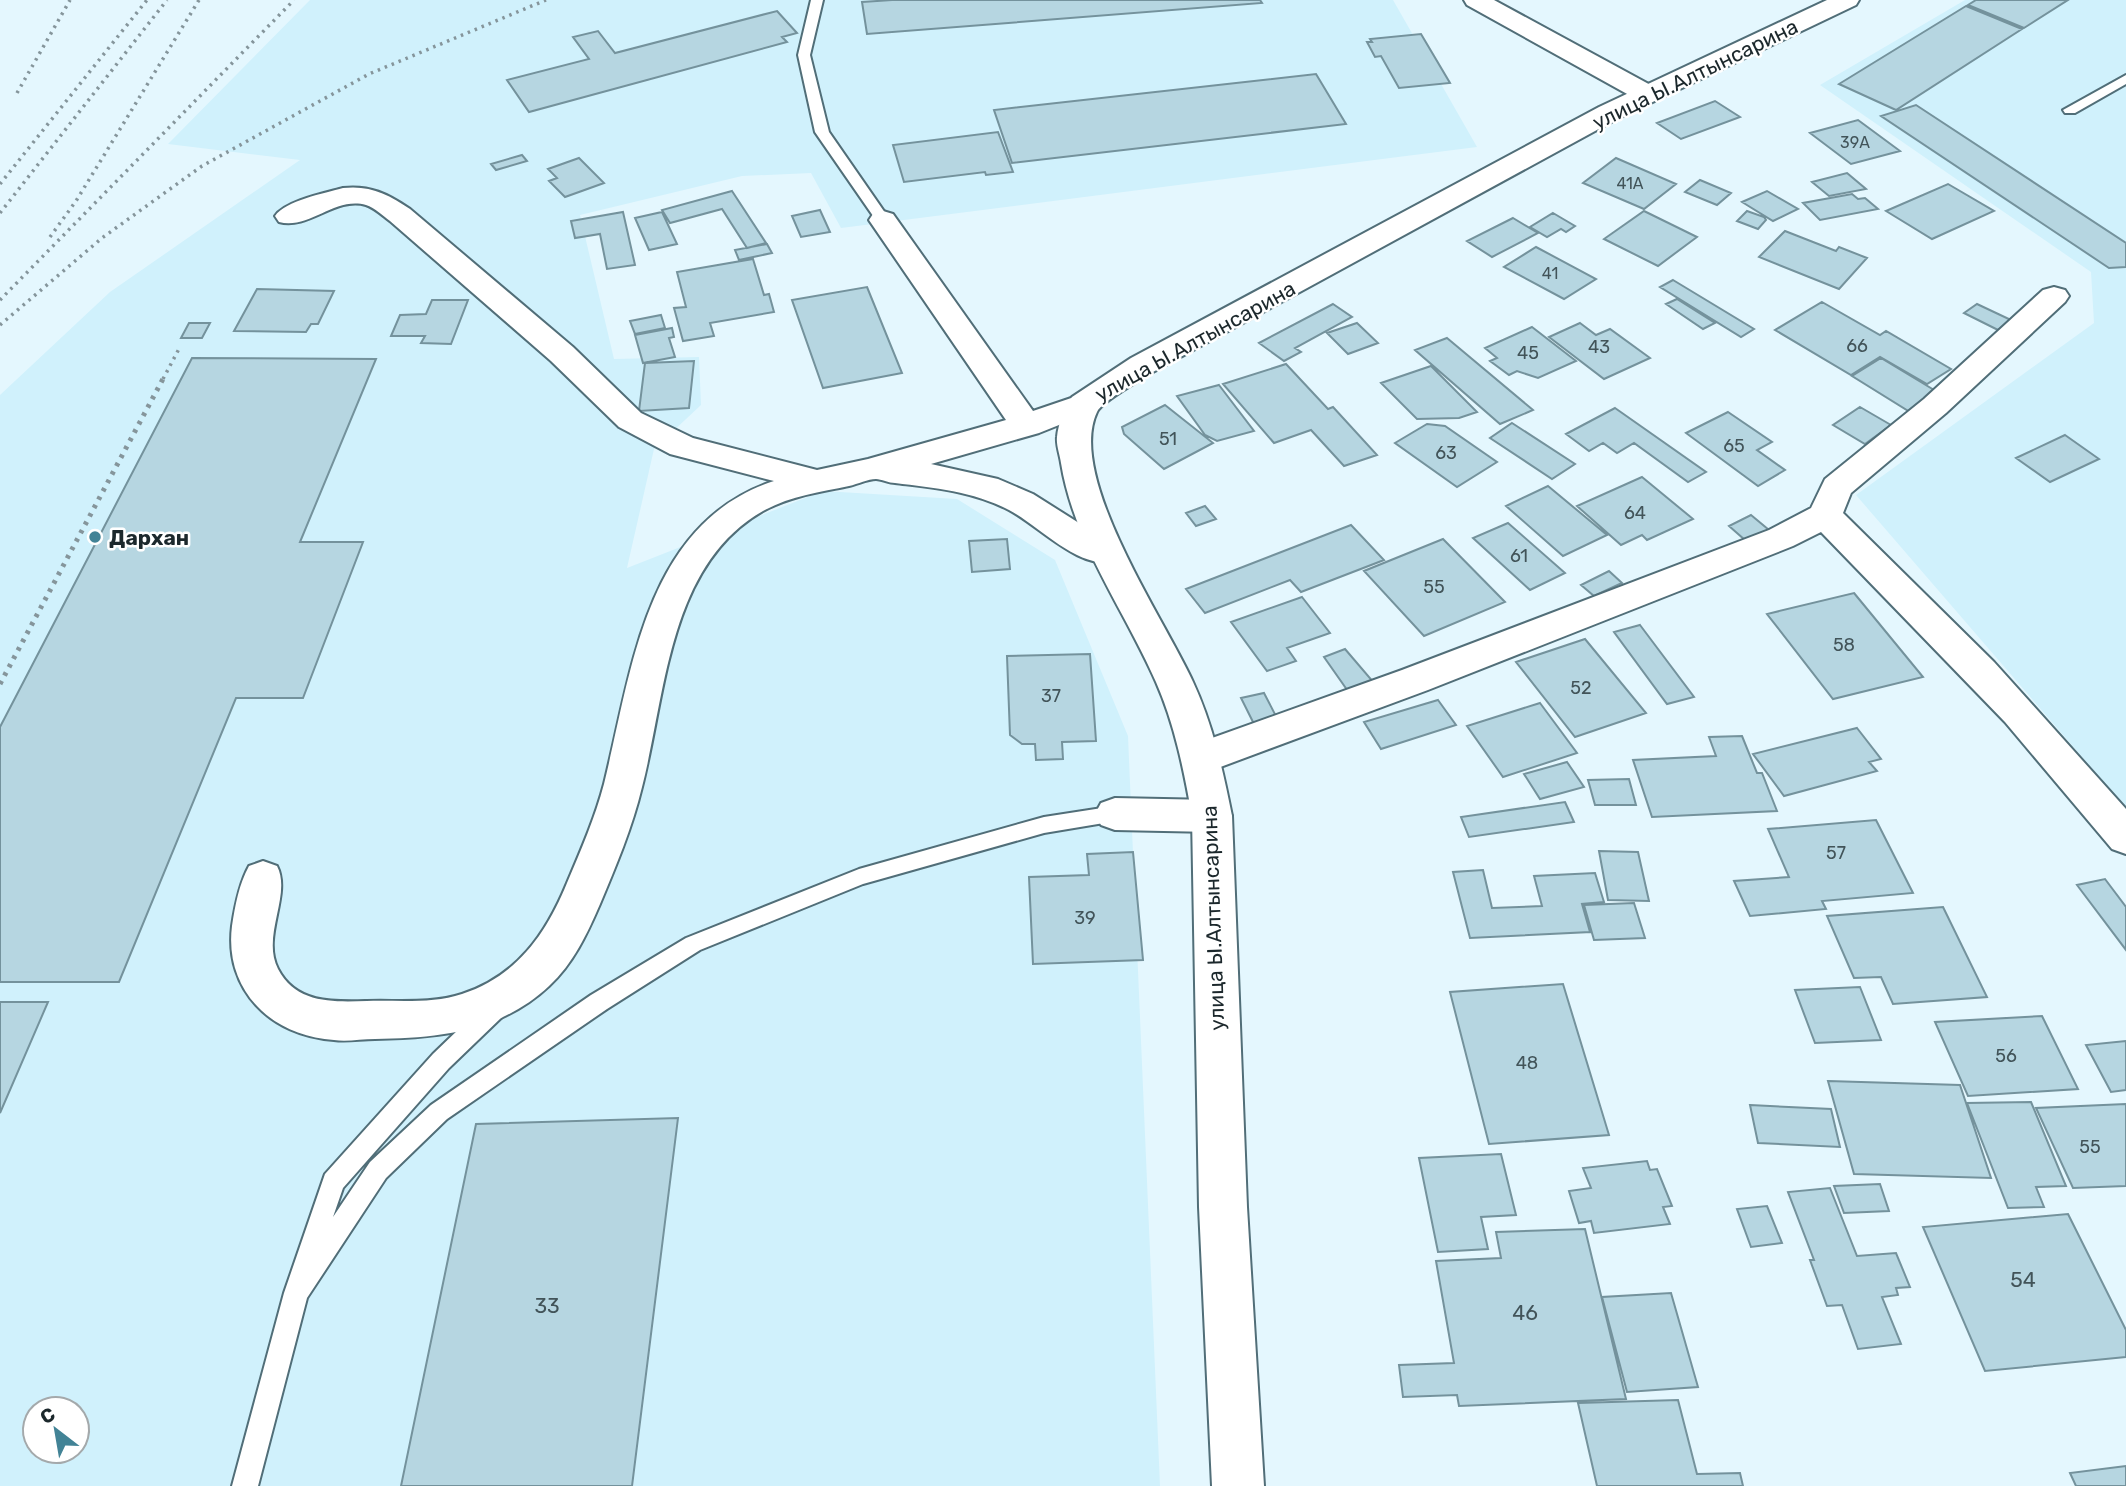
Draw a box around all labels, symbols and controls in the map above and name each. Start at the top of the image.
street label: улица Ы.Алтынсарина [1588,13,1802,135]
house number: 39А [1840,133,1870,152]
house number: 41А [1616,174,1644,193]
house number: 41 [1542,264,1558,283]
street label: улица Ы.Алтынсарина [1090,275,1300,407]
house number: 66 [1846,335,1868,357]
house number: 43 [1588,336,1610,358]
house number: 45 [1517,342,1539,364]
house number: 51 [1159,428,1177,450]
house number: 65 [1723,435,1745,457]
house number: 63 [1435,442,1457,464]
house number: 64 [1624,502,1646,524]
place label: Дархан [109,525,189,550]
marker: Дархан [87,529,103,545]
house number: 61 [1510,545,1528,567]
house number: 55 [1423,576,1445,598]
house number: 58 [1833,634,1855,656]
house number: 52 [1570,677,1592,699]
house number: 37 [1041,685,1061,707]
street label: улица Ы.Алтынсарина [1197,805,1229,1031]
house number: 57 [1826,842,1846,864]
house number: 39 [1074,907,1096,929]
house number: 56 [1995,1045,2017,1067]
house number: 48 [1516,1052,1538,1074]
house number: 55 [2079,1136,2101,1158]
house number: 54 [2010,1267,2036,1292]
house number: 33 [534,1293,560,1318]
house number: 46 [1512,1300,1538,1325]
north arrow [21,1395,91,1465]
text: С [36,1403,59,1429]

